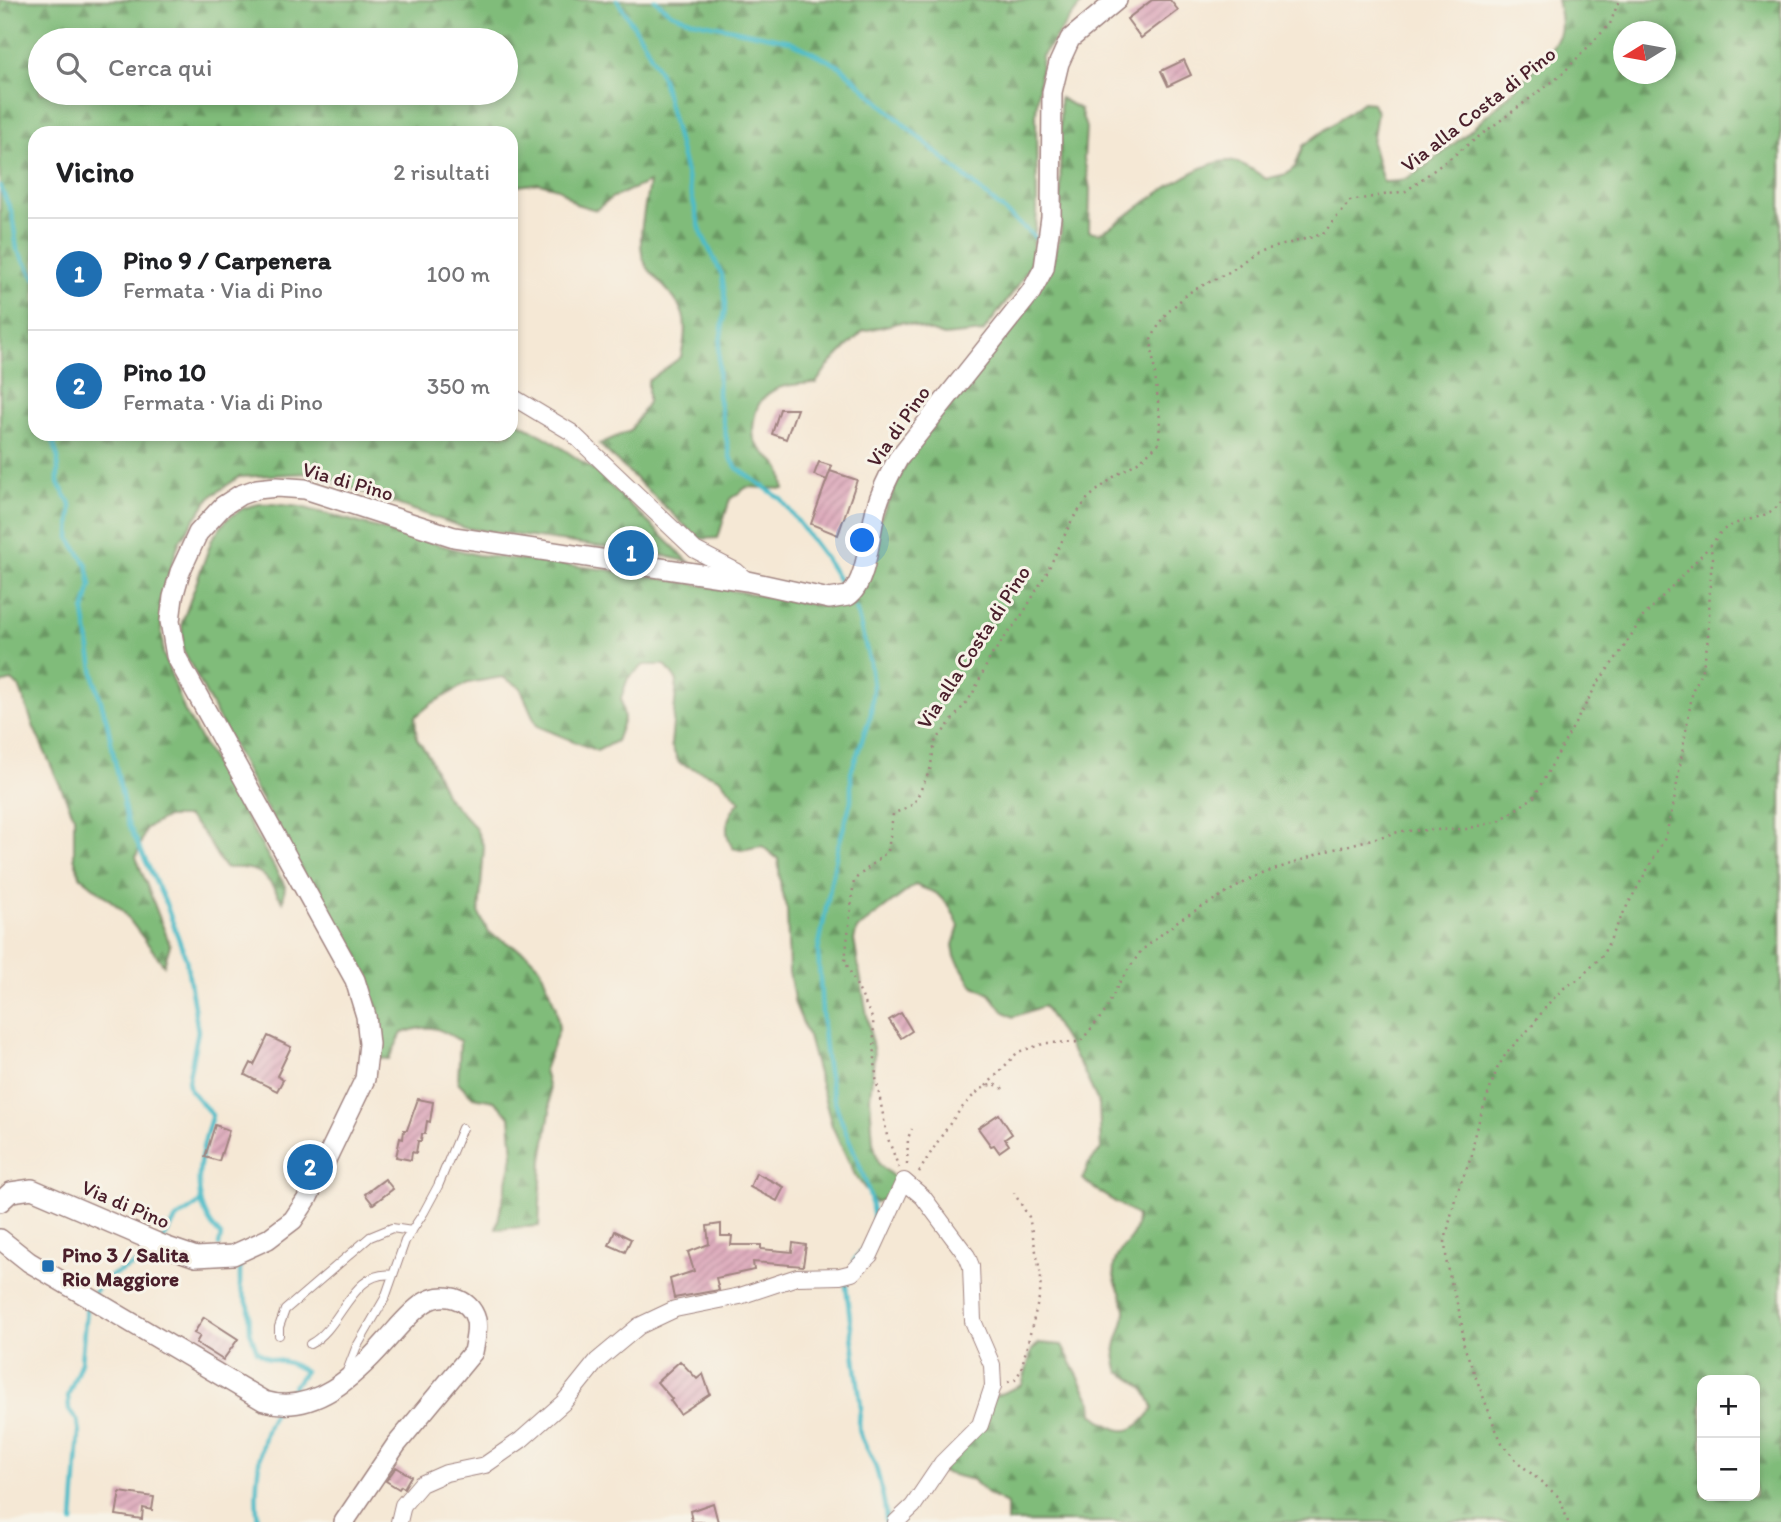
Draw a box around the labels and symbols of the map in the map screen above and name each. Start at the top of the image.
north arrow [1613,21,1676,84]
street label: Via alla Costa di Pino [1396,41,1560,177]
street label: Via di Pino [861,380,935,472]
street label: Via di Pino [300,456,396,506]
your location [845,523,879,557]
pin: 1 [608,527,654,579]
street label: Via alla Costa di Pino [911,561,1035,733]
pin: 2 [287,1141,333,1193]
street label: Via di Pino [78,1174,174,1234]
place label: Pino 3 / Salita Rio Maggiore [62,1242,190,1292]
marker: Pino 3 / Salita Rio Maggiore [40,1258,56,1274]

